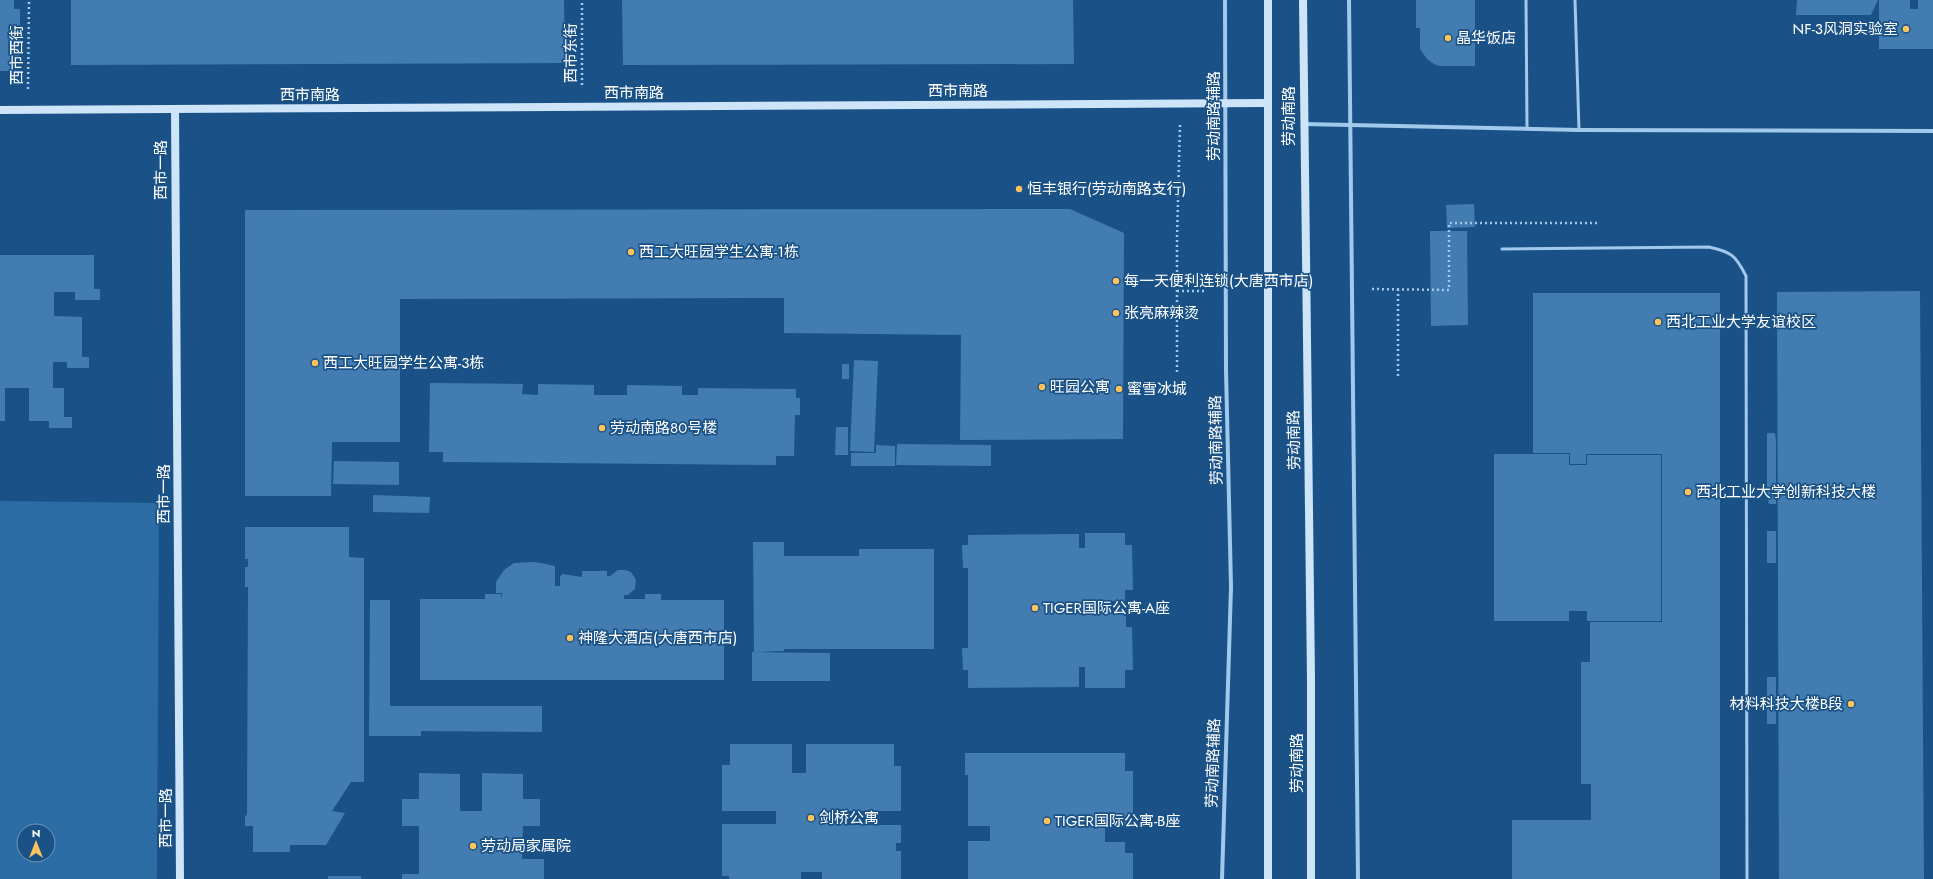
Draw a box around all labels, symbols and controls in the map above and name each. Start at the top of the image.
place label: NF-3风洞实验室 [1793,18,1898,40]
street label: 西市东街 [560,23,582,83]
marker: NF-3风洞实验室 [1901,24,1911,34]
street label: 西市西街 [6,25,28,85]
place label: 晶华饭店 [1456,27,1516,49]
marker: 晶华饭店 [1443,33,1453,43]
street label: 劳动南路辅路 [1203,71,1225,161]
street label: 西市南路 [928,80,988,102]
street label: 西市南路 [604,82,664,104]
street label: 西市南路 [280,84,340,106]
street label: 劳动南路 [1278,86,1300,146]
street label: 西市一路 [150,140,172,200]
place label: 恒丰银行(劳动南路支行) [1027,178,1186,200]
marker: 恒丰银行(劳动南路支行) [1014,184,1024,194]
place label: 西工大旺园学生公寓-1栋 [639,241,799,263]
marker: 西工大旺园学生公寓-1栋 [626,247,636,257]
place label: 每一天便利连锁(大唐西市店) [1124,270,1313,292]
marker: 每一天便利连锁(大唐西市店) [1111,276,1121,286]
place label: 张亮麻辣烫 [1124,302,1199,324]
marker: 张亮麻辣烫 [1111,308,1121,318]
place label: 西北工业大学友谊校区 [1666,311,1816,333]
marker: 西北工业大学友谊校区 [1653,317,1663,327]
place label: 西工大旺园学生公寓-3栋 [323,352,484,374]
marker: 西工大旺园学生公寓-3栋 [310,358,320,368]
place label: 旺园公寓 [1050,376,1110,398]
place label: 蜜雪冰城 [1127,378,1187,400]
marker: 旺园公寓 [1037,382,1047,392]
marker: 蜜雪冰城 [1114,384,1124,394]
street label: 劳动南路辅路 [1204,395,1228,485]
street label: 劳动南路 [1282,410,1306,470]
place label: 劳动南路80号楼 [610,417,717,439]
marker: 劳动南路80号楼 [597,423,607,433]
street label: 西市一路 [153,464,175,524]
place label: 西北工业大学创新科技大楼 [1696,481,1876,503]
marker: 西北工业大学创新科技大楼 [1683,487,1693,497]
place label: TIGER国际公寓-A座 [1043,597,1170,619]
marker: TIGER国际公寓-A座 [1030,603,1040,613]
place label: 神隆大酒店(大唐西市店) [578,627,737,649]
marker: 神隆大酒店(大唐西市店) [565,633,575,643]
place label: 材料科技大楼B段 [1730,693,1843,715]
marker: 材料科技大楼B段 [1846,699,1856,709]
street label: 劳动南路辅路 [1200,718,1226,808]
street label: 劳动南路 [1286,733,1308,793]
street label: 西市一路 [155,788,177,848]
place label: 剑桥公寓 [819,807,879,829]
place label: TIGER国际公寓-B座 [1055,810,1180,832]
marker: 剑桥公寓 [806,813,816,823]
marker: TIGER国际公寓-B座 [1042,816,1052,826]
north arrow [16,823,56,863]
text: N [32,825,40,841]
place label: 劳动局家属院 [481,835,571,857]
marker: 劳动局家属院 [468,841,478,851]

